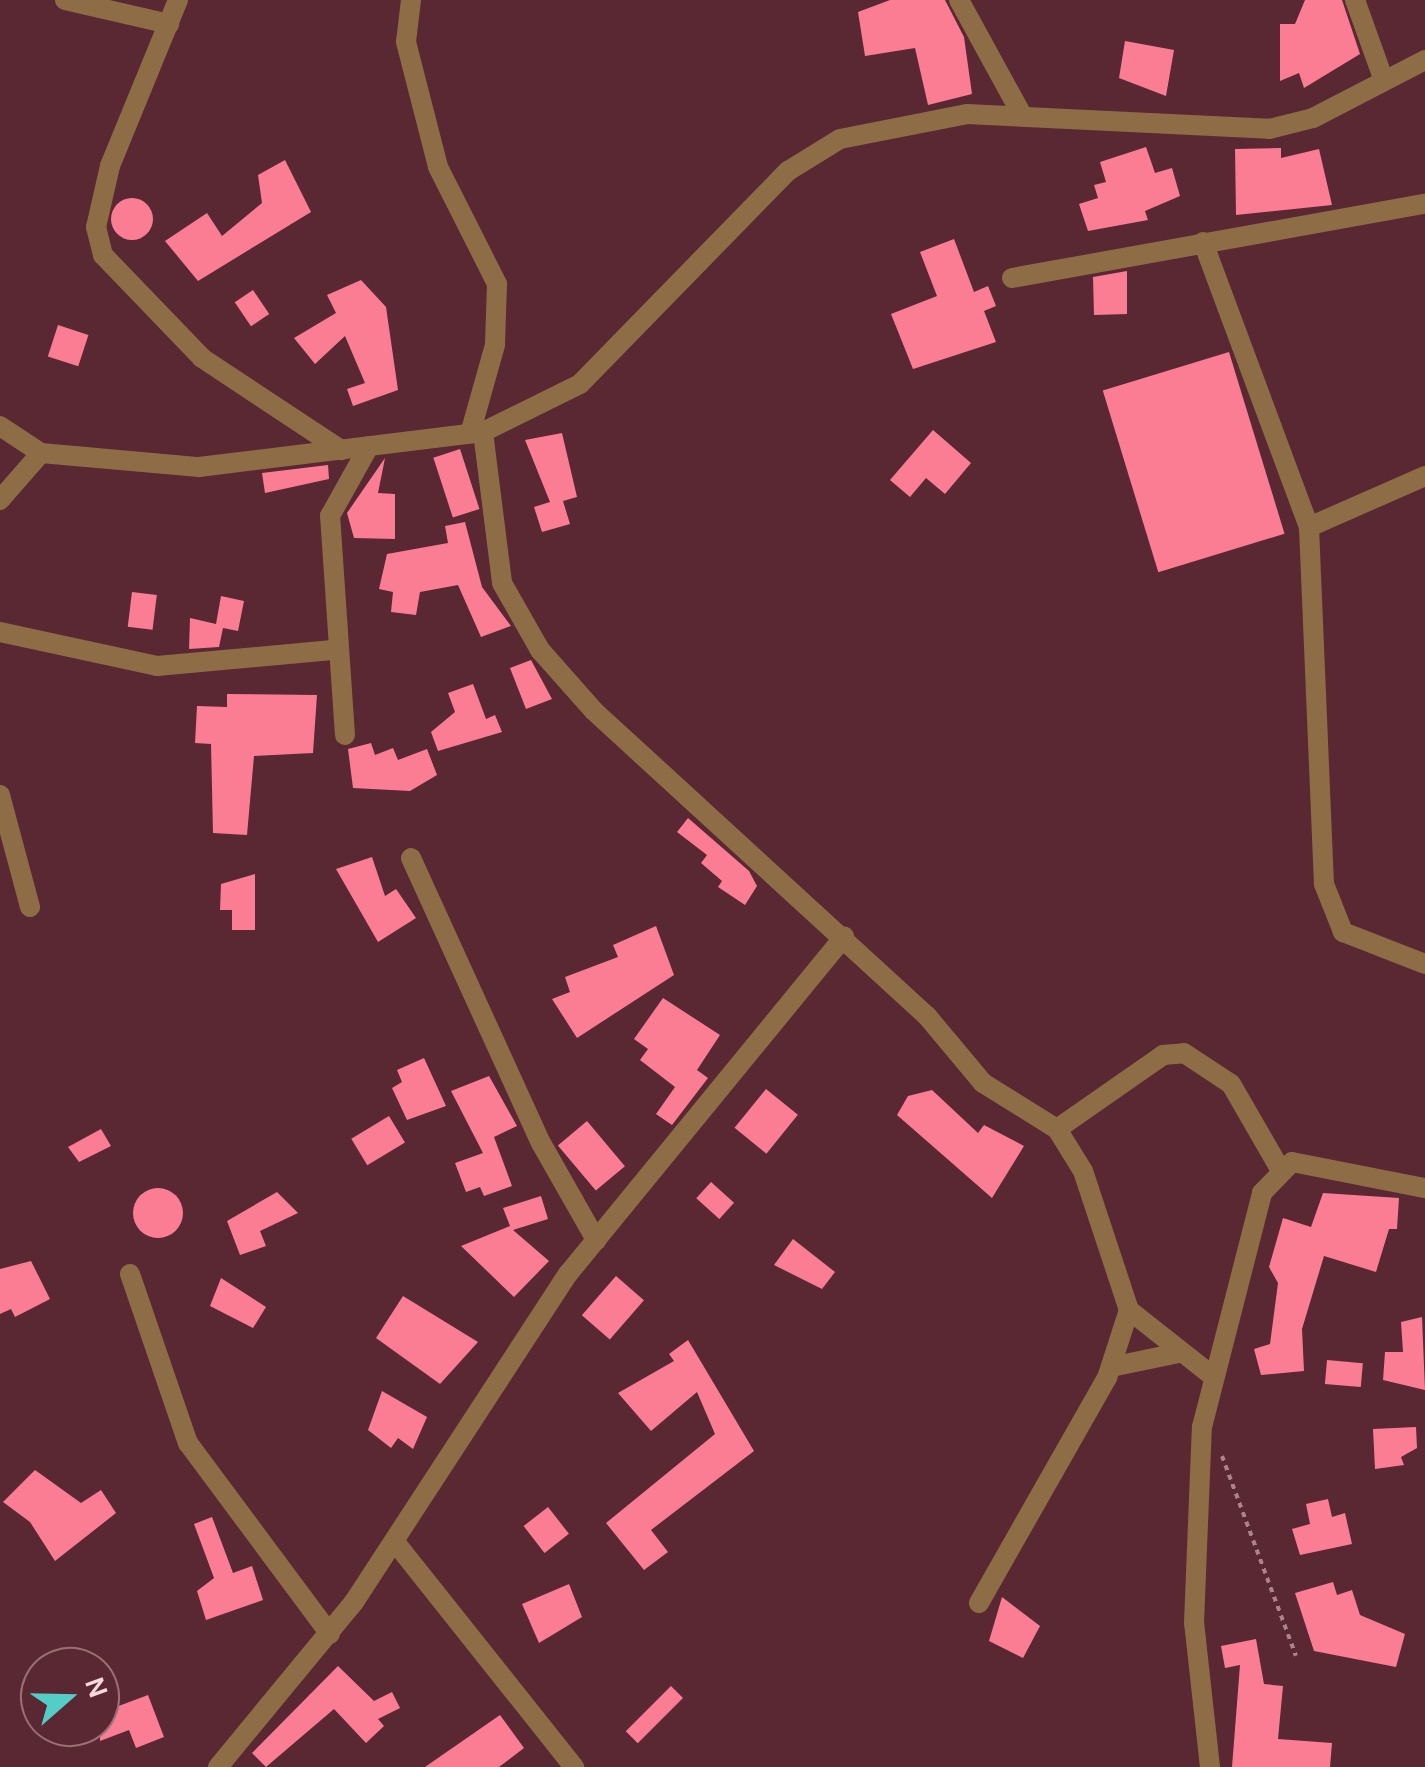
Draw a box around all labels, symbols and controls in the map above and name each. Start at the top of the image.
north arrow [20,1647,120,1747]
text: N [78,1672,116,1702]

